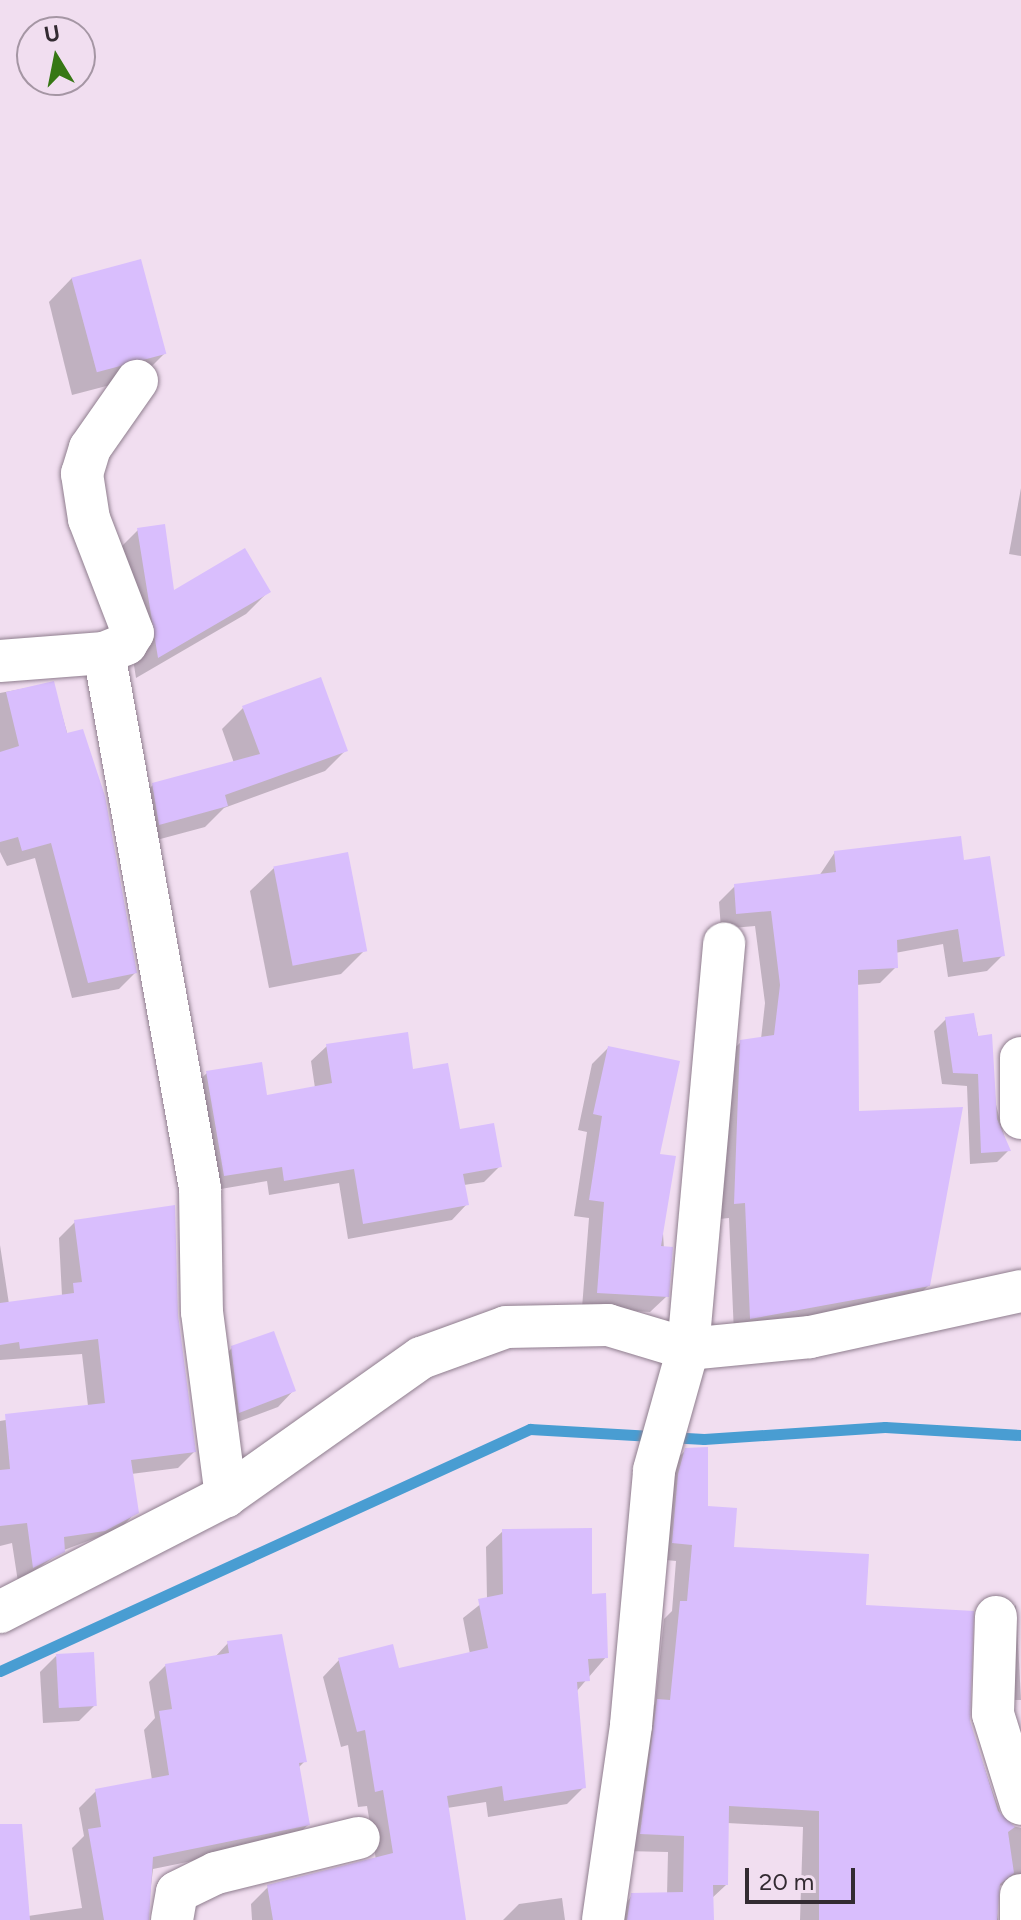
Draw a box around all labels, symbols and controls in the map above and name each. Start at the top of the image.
north arrow [16,16,96,96]
text: U [42,19,62,48]
scale bar [749,1852,859,1902]
text: 20 m [759,1867,814,1896]

